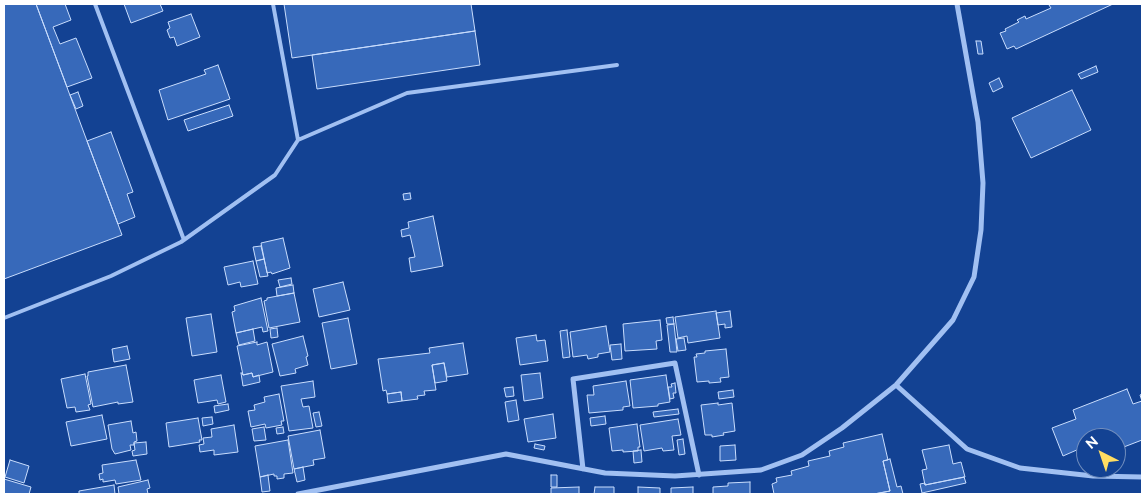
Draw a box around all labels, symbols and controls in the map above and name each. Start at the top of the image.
north arrow [1076,428,1126,478]
text: N [1083,433,1101,452]

